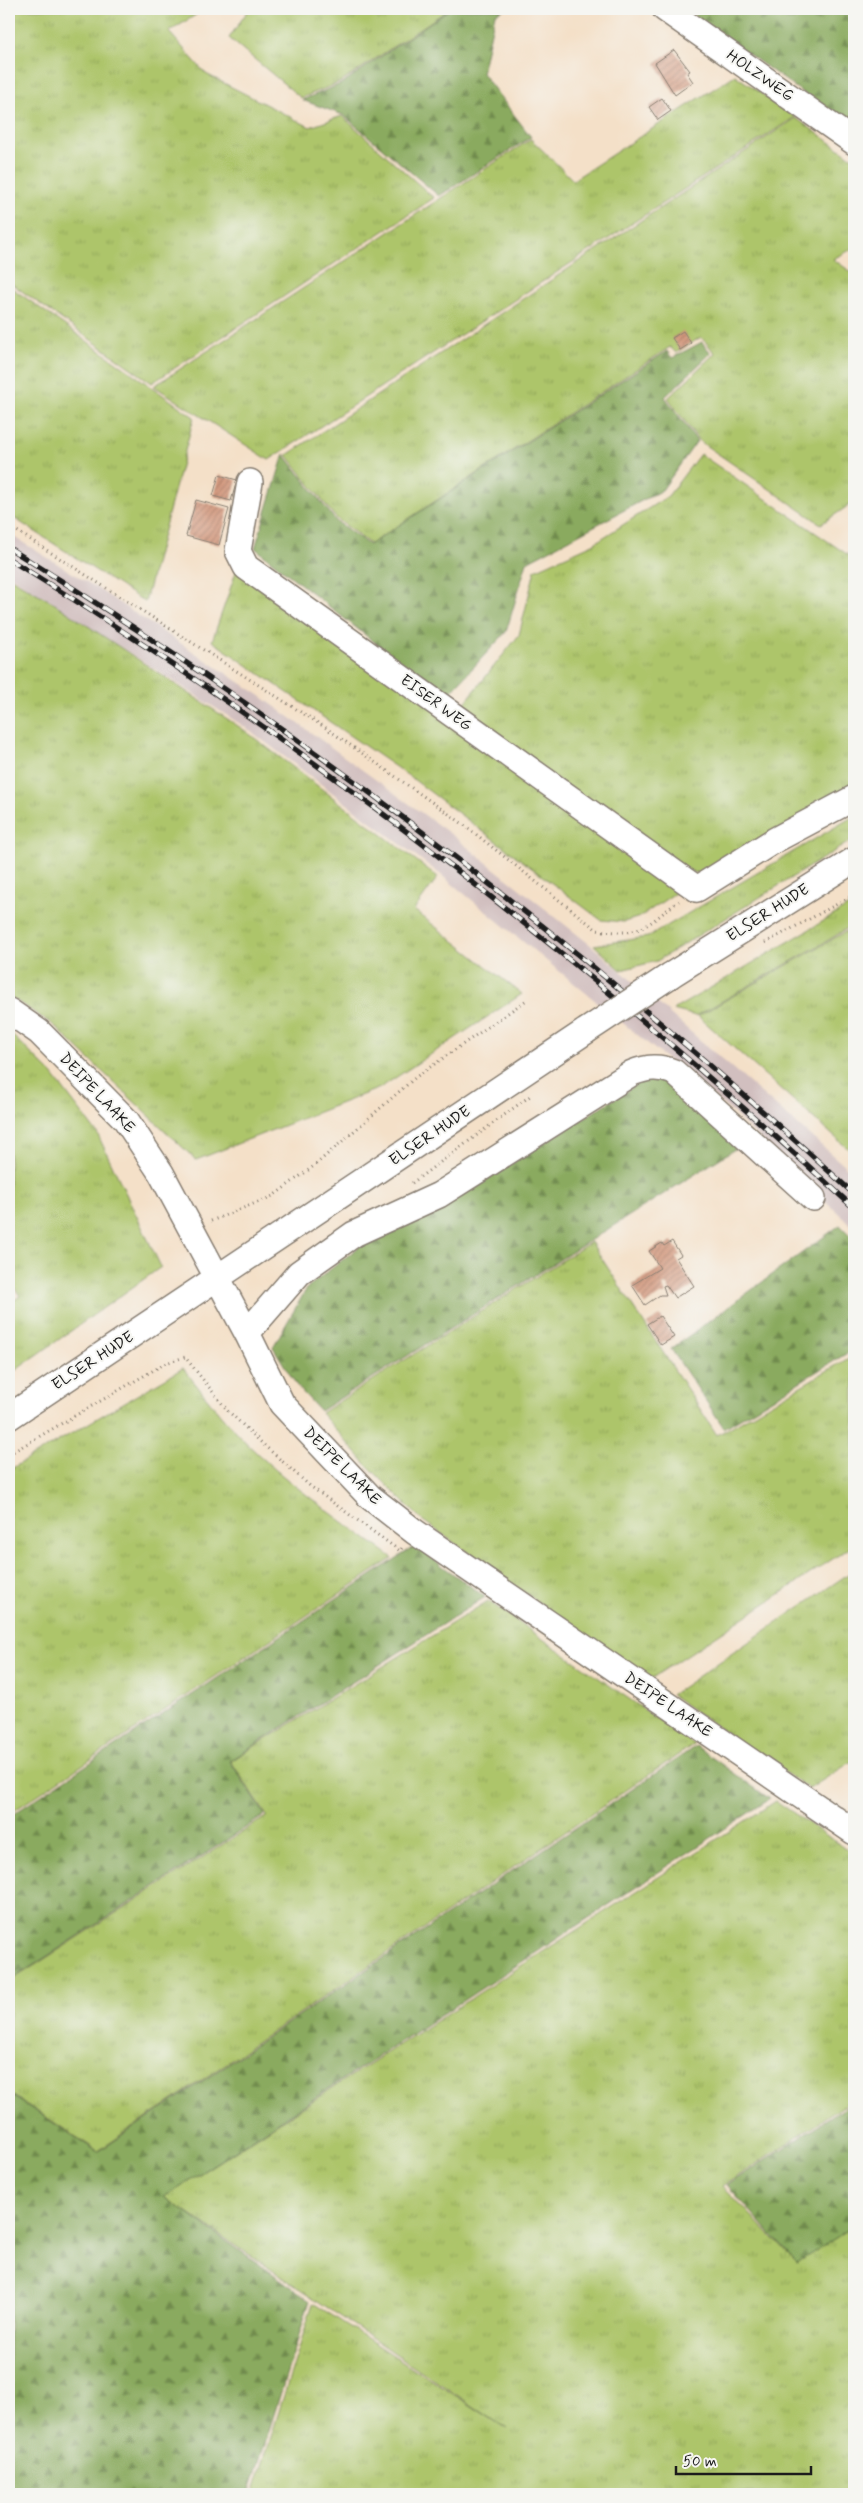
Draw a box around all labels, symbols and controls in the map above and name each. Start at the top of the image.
street label: HOLZWEG [722,45,798,107]
street label: EISER WEG [396,670,476,736]
street label: ELSER HUDE [723,879,813,947]
street label: DEIPE LAAKE [54,1048,140,1138]
street label: ELSER HUDE [385,1101,475,1171]
street label: ELSER HUDE [48,1327,138,1395]
street label: DEIPE LAAKE [298,1422,386,1510]
street label: DEIPE LAAKE [620,1668,716,1742]
scale bar [676,2443,810,2475]
text: 50 m [683,2452,717,2472]

